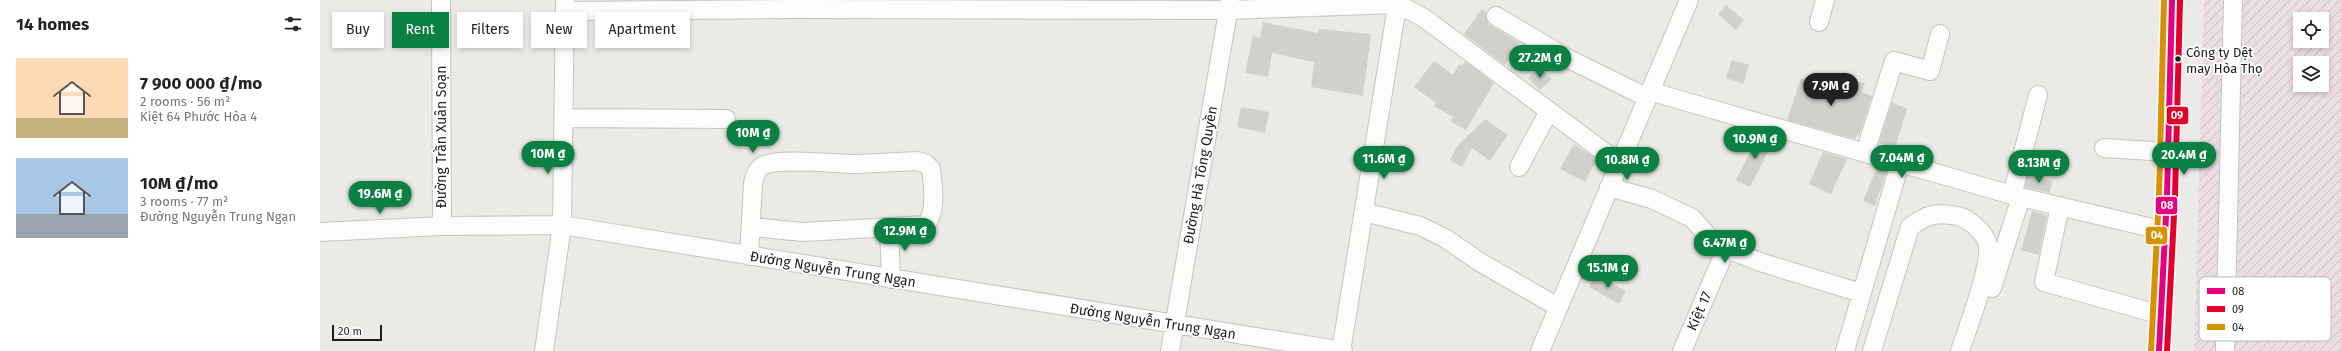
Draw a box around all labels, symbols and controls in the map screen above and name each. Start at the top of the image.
chip: Buy [332,12,384,48]
chip: Rent [392,12,449,48]
chip: Filters [457,12,523,48]
chip: New [531,12,587,48]
chip: Apartment [595,12,690,48]
map controls [2293,12,2329,92]
button: locate [2293,12,2329,48]
icon: filters [282,13,304,35]
text: 14 homes [16,14,89,35]
pin: 27.2M ₫ [1503,45,1577,79]
place label: Công ty Dệt may Hòa Thọ [2186,45,2263,76]
text: 27.2M ₫ [1518,50,1562,65]
marker: Công ty Dệt may Hòa Thọ [2173,54,2183,64]
button: layers [2293,56,2329,92]
street label: Đường Trần Xuân Soạn [432,66,450,208]
text: 7 900 000 ₫/mo [140,73,262,94]
pin: 7.9M ₫ [1798,73,1864,107]
icon: home [48,74,96,122]
text: 7.9M ₫ [1812,78,1850,93]
text: 2 rooms · 56 m² [140,94,230,109]
street label: Đường Hà Tông Quyền [1179,104,1221,246]
line badge: 09 [2166,106,2189,125]
text: Kiệt 64 Phước Hòa 4 [140,109,257,124]
text: 09 [2171,109,2183,122]
pin: 10M ₫ [725,120,781,154]
text: 10M ₫ [736,125,770,140]
pin: 10.9M ₫ [1718,126,1792,160]
text: 10.9M ₫ [1733,131,1777,146]
pin: 10M ₫ [520,141,576,175]
pin: 20.4M ₫ [2147,142,2221,176]
pin: 7.04M ₫ [1865,145,1939,179]
text: 10M ₫ [531,146,565,161]
pin: 11.6M ₫ [1347,146,1421,180]
pin: 10.8M ₫ [1590,147,1664,181]
text: 20.4M ₫ [2161,147,2207,162]
text: 7.04M ₫ [1879,150,1925,165]
pin: 8.13M ₫ [2002,150,2076,184]
text: 11.6M ₫ [1362,151,1406,166]
text: 10.8M ₫ [1604,152,1650,167]
text: 8.13M ₫ [2017,155,2061,170]
text: 10M ₫/mo [140,173,218,194]
icon: home [48,174,96,222]
pin: 19.6M ₫ [343,181,417,215]
text: 19.6M ₫ [358,186,402,201]
text: 3 rooms · 77 m² [140,194,228,209]
line badge: 08 [2155,196,2178,215]
text: 08 [2161,199,2174,212]
text: Đường Nguyễn Trung Ngạn [140,209,296,224]
pin: 12.9M ₫ [868,218,942,252]
text: 12.9M ₫ [883,223,927,238]
line badge: 04 [2145,226,2168,245]
text: 04 [2151,229,2163,242]
pin: 6.47M ₫ [1688,230,1762,264]
text: 6.47M ₫ [1703,235,1747,250]
street label: Đường Nguyễn Trung Ngạn [749,248,917,291]
pin: 15.1M ₫ [1571,255,1645,289]
text: 15.1M ₫ [1587,260,1629,275]
legend [2199,277,2331,341]
text: 08 [2232,285,2244,298]
street label: Kiệt 17 [1683,289,1716,333]
street label: Đường Nguyễn Trung Ngạn [1069,300,1237,343]
text: 09 [2232,303,2244,316]
text: 04 [2232,321,2244,334]
scale bar [332,323,382,342]
text: 20 m [338,325,362,338]

